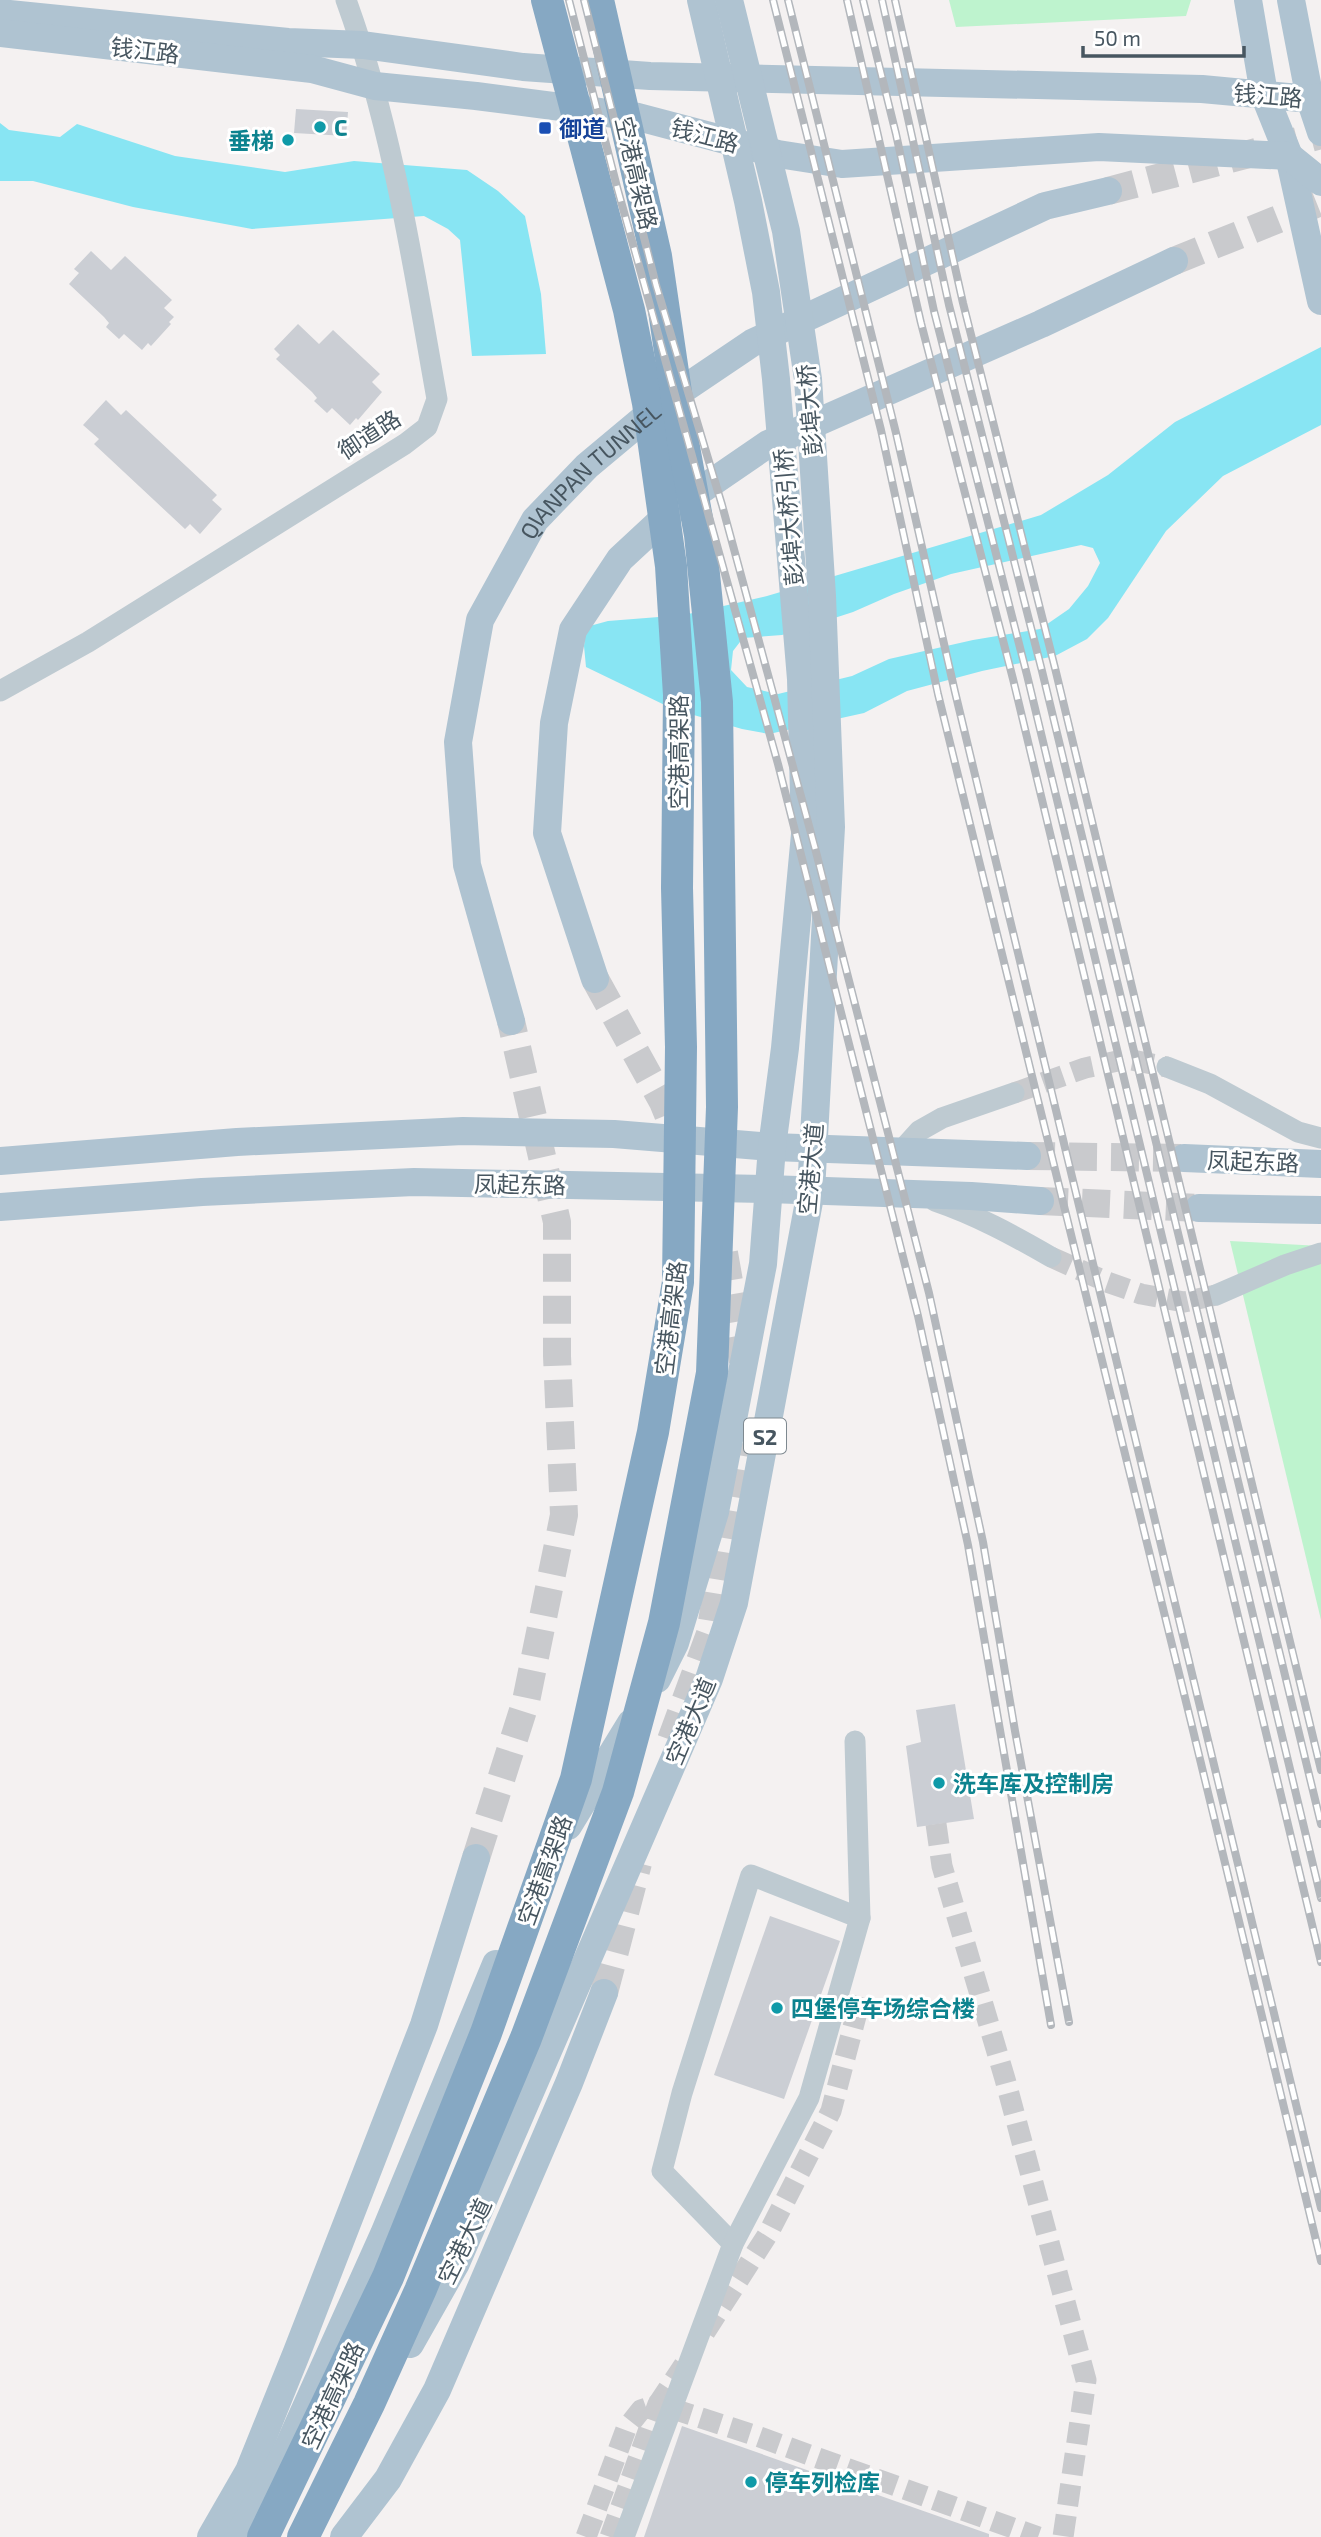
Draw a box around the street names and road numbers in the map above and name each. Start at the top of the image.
street label: 钱江路 [109,32,181,68]
street label: 钱江路 [1232,78,1304,112]
street label: 钱江路 [668,113,742,157]
street label: 空港高架路 [610,114,664,232]
street label: 彭埠大桥 [791,363,827,457]
street label: QIANPAN TUNNEL [513,397,666,544]
street label: 御道路 [332,403,406,465]
street label: 彭埠大桥引桥 [768,447,808,587]
street label: 空港高架路 [664,695,692,810]
street label: 空港大道 [792,1122,828,1216]
street label: 凤起东路 [1207,1145,1299,1177]
street label: 凤起东路 [474,1169,566,1199]
street label: 空港高架路 [649,1259,691,1377]
road number: S2 [744,1418,786,1454]
street label: 空港大道 [659,1673,721,1769]
street label: 空港高架路 [511,1811,577,1929]
street label: 空港大道 [431,2194,497,2288]
street label: 空港高架路 [295,2337,369,2453]

